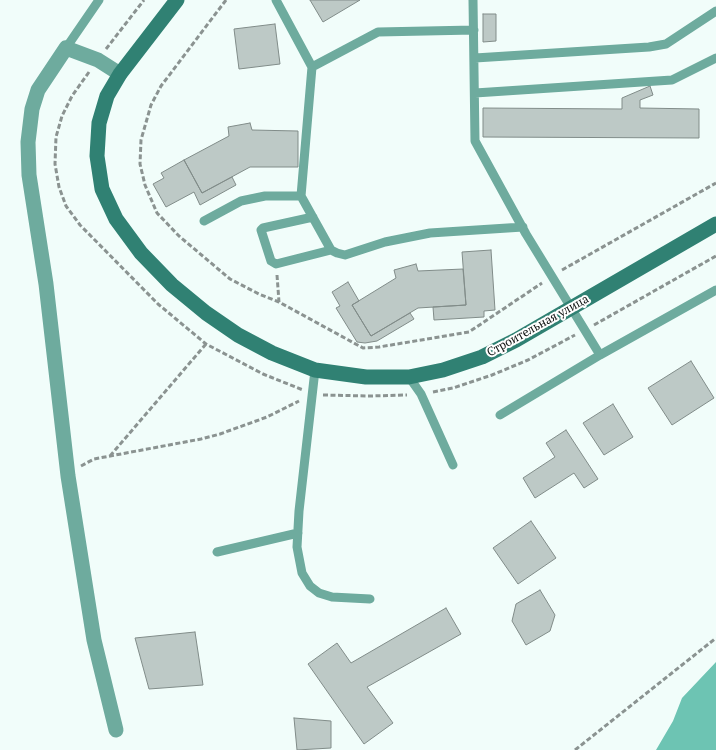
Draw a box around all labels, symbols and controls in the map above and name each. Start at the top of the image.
street label: Строительная улица [485,292,591,360]

